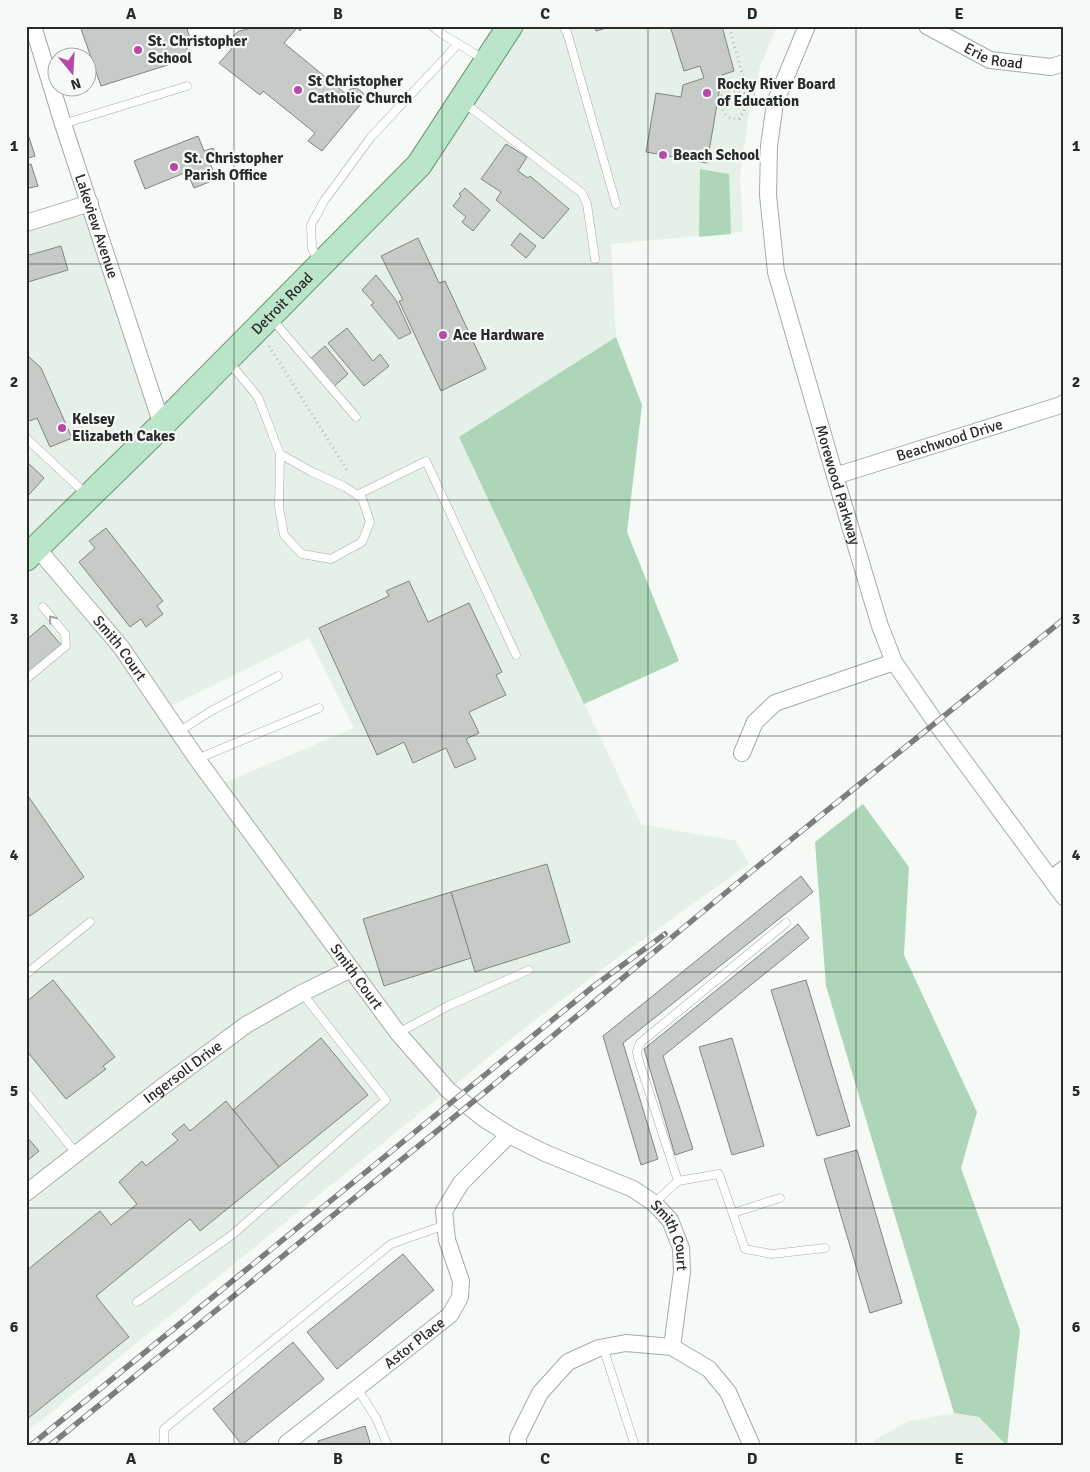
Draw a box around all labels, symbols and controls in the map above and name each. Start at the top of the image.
text: A [126,4,137,24]
text: B [333,4,343,24]
text: C [540,4,550,24]
text: D [747,4,758,24]
text: E [954,4,964,24]
place label: St. Christopher School [148,32,247,67]
street label: Erie Road [961,39,1024,73]
marker: St. Christopher School [132,44,144,56]
north arrow [48,48,98,98]
place label: St Christopher Catholic Church [308,72,412,107]
text: N [69,74,83,93]
place label: Rocky River Board of Education [717,75,836,110]
marker: St Christopher Catholic Church [292,84,304,96]
marker: Rocky River Board of Education [701,87,713,99]
text: 1 [10,136,19,156]
text: 1 [1072,136,1081,156]
place label: Beach School [673,146,760,164]
place label: St. Christopher Parish Office [184,149,283,184]
marker: Beach School [657,149,669,161]
marker: St. Christopher Parish Office [168,161,180,173]
street label: Lakeview Avenue [71,172,122,281]
street label: Detroit Road [247,269,317,338]
place label: Ace Hardware [453,326,544,344]
marker: Ace Hardware [437,329,449,341]
text: 2 [10,372,18,392]
text: 2 [1072,372,1080,392]
place label: Kelsey Elizabeth Cakes [72,410,175,445]
street label: Beachwood Drive [894,415,1005,465]
marker: Kelsey Elizabeth Cakes [56,422,68,434]
street label: Morewood Parkway [812,423,864,547]
text: 3 [10,609,18,629]
text: 3 [1072,609,1080,629]
street label: Smith Court [89,612,150,684]
one-way arrow [49,615,58,624]
text: 4 [10,845,19,865]
text: 4 [1072,845,1081,865]
street label: Smith Court [327,940,387,1013]
street label: Ingersoll Drive [140,1037,226,1107]
text: 5 [10,1081,18,1101]
text: 5 [1072,1081,1080,1101]
street label: Smith Court [647,1196,691,1271]
street label: Astor Place [380,1313,448,1372]
text: 6 [10,1317,19,1337]
text: 6 [1072,1317,1081,1337]
text: A [126,1449,137,1469]
text: B [333,1449,343,1469]
text: C [540,1449,550,1469]
text: D [747,1449,758,1469]
text: E [954,1449,964,1469]

